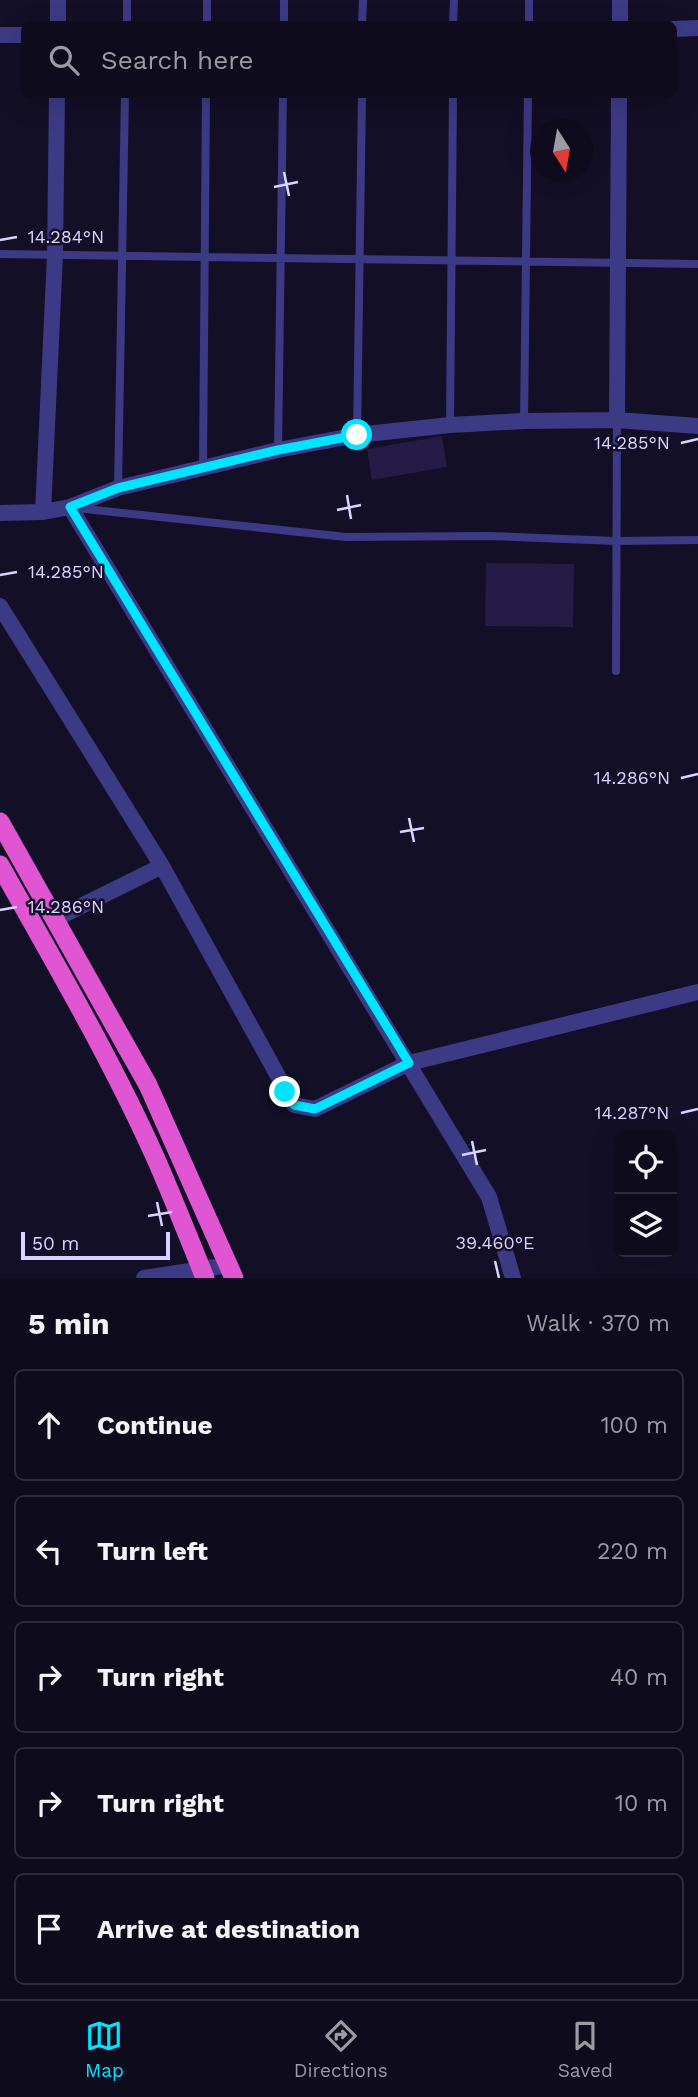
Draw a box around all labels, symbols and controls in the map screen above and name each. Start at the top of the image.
search box [21,21,677,98]
icon: search [45,41,83,79]
text: Search here [101,45,253,75]
north arrow [530,119,593,182]
text: 14.284°N [28,226,104,247]
route start [341,419,372,450]
text: 14.285°N [594,432,670,453]
text: 14.285°N [28,561,104,582]
text: 14.286°N [594,767,670,788]
text: 14.286°N [28,896,104,917]
route end [269,1076,300,1107]
text: 14.287°N [594,1102,670,1123]
map controls [614,1131,677,1257]
button: locate [614,1131,677,1194]
button: layers [614,1194,677,1257]
scale bar [21,1229,170,1261]
text: 50 m [32,1232,79,1255]
text: 39.460°E [456,1232,534,1253]
text: 5 min [28,1306,110,1341]
text: Walk · 370 m [526,1310,670,1337]
icon: ahead [30,1406,68,1444]
text: Continue [97,1410,213,1440]
text: 100 m [601,1412,668,1439]
icon: left [30,1532,68,1570]
text: Turn left [97,1536,208,1566]
text: 220 m [597,1538,668,1565]
icon: right [30,1658,68,1696]
text: Turn right [97,1662,224,1692]
text: 40 m [610,1664,668,1691]
icon: right [30,1784,68,1822]
text: Turn right [97,1788,224,1818]
text: 10 m [615,1790,668,1817]
icon: arrive [30,1910,68,1948]
text: Arrive at destination [97,1914,360,1944]
tab: Map [85,2017,124,2082]
tab: Directions [294,2017,388,2082]
tab: Saved [558,2017,613,2082]

